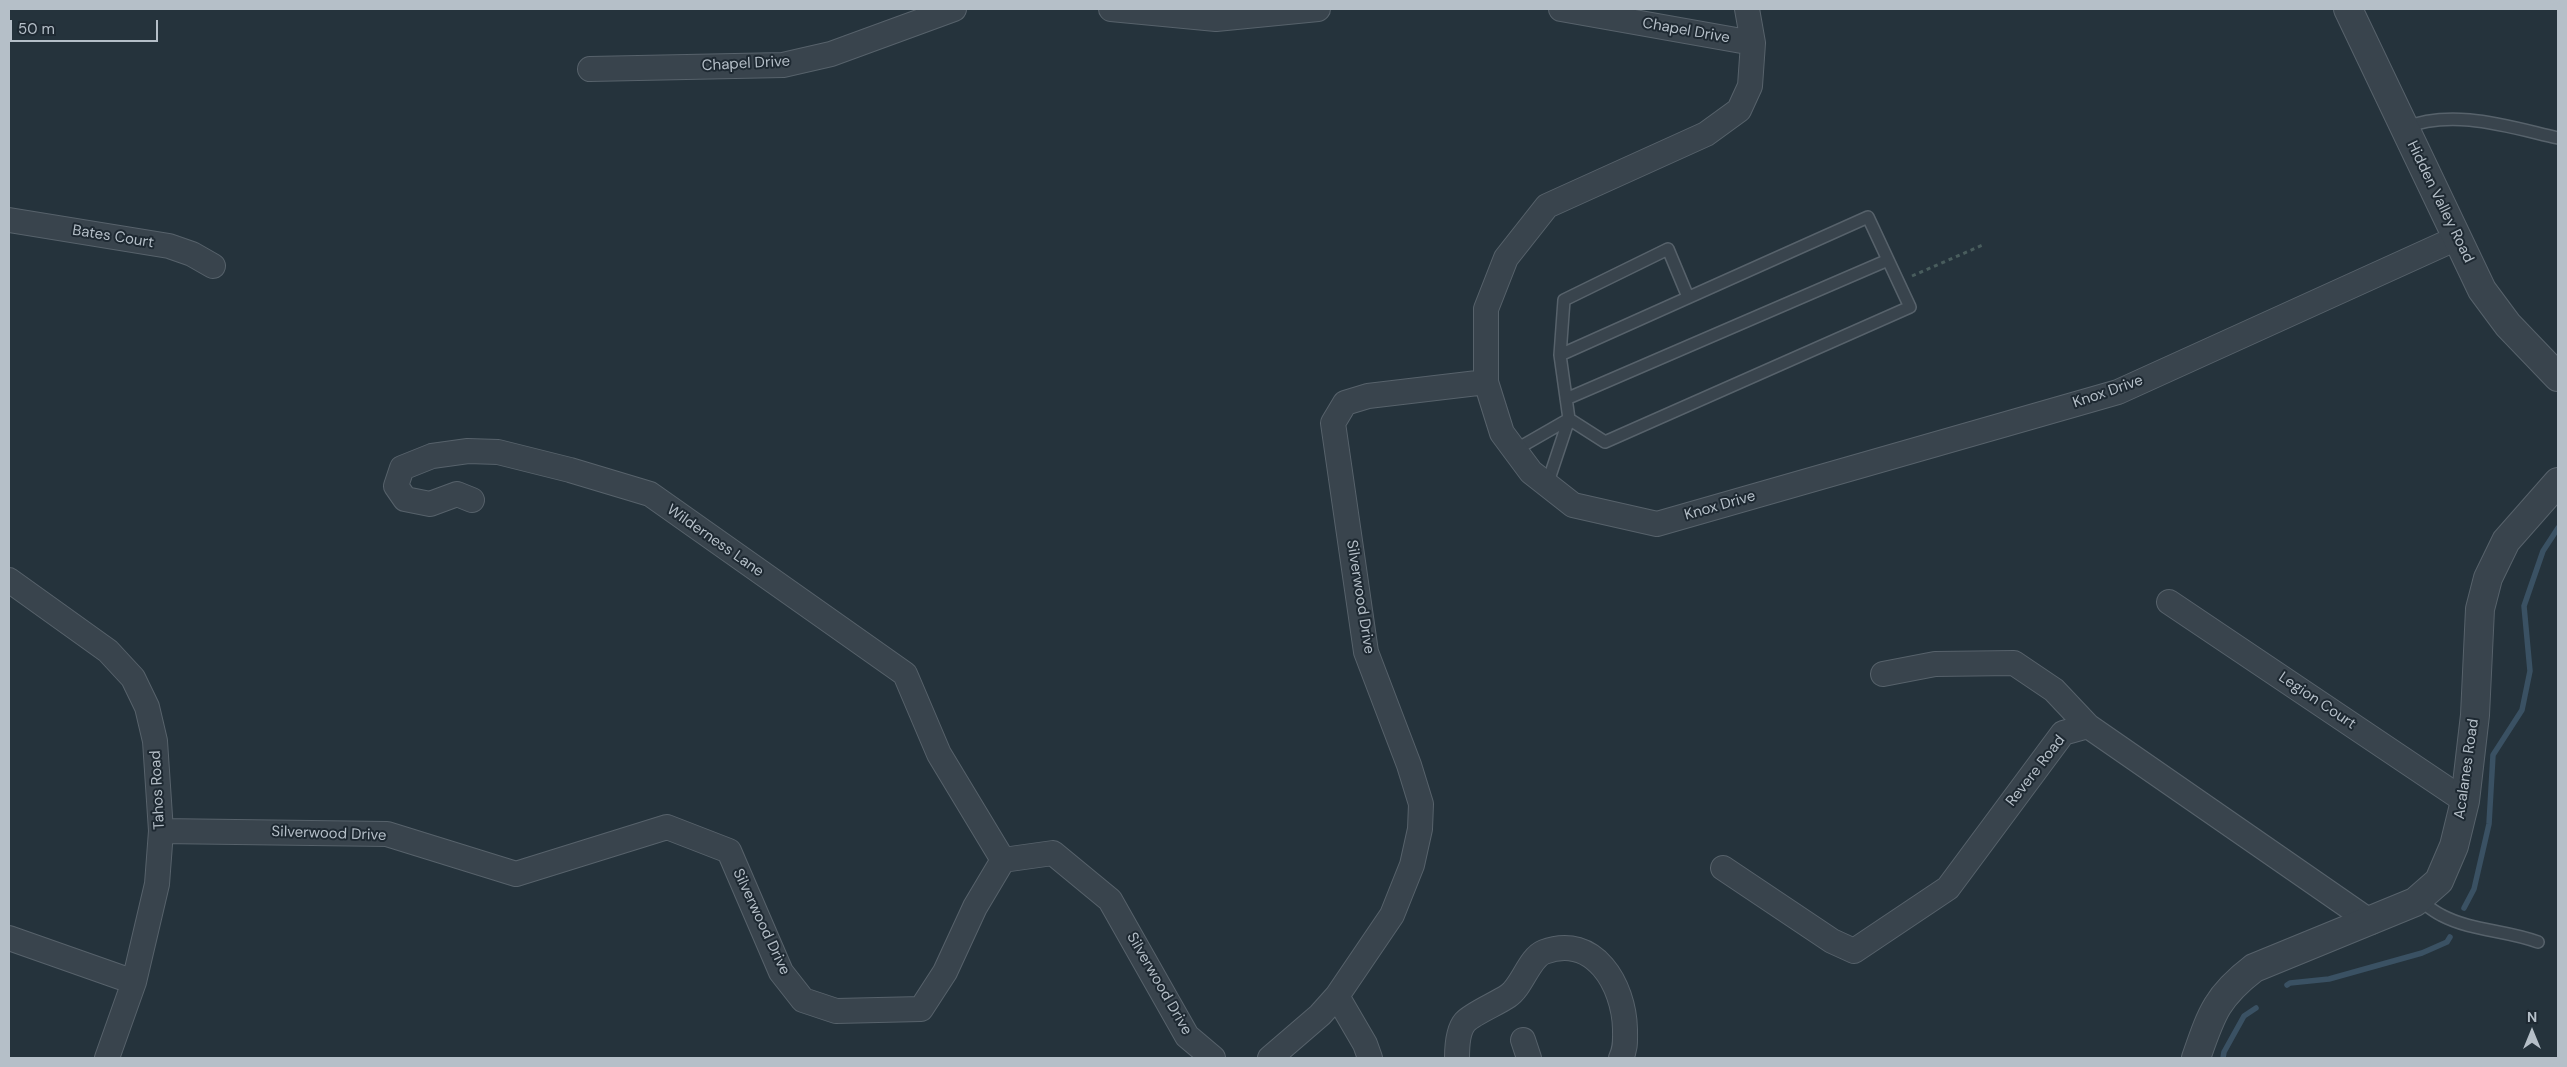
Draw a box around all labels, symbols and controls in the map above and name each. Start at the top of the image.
scale bar [12,10,160,42]
street label: Chapel Drive [1641,14,1731,48]
text: 50 m [18,19,55,39]
street label: Chapel Drive [701,53,791,75]
street label: Hidden Valley Road [2403,138,2477,266]
street label: Bates Court [71,222,155,252]
street label: Knox Drive [2071,372,2145,412]
street label: Knox Drive [1682,487,1758,525]
street label: Wilderness Lane [663,501,767,581]
street label: Silverwood Drive [1342,539,1378,655]
street label: Legion Court [2275,669,2359,733]
street label: Acalanes Road [2451,718,2483,820]
street label: Revere Road [2003,732,2069,810]
street label: Tahos Road [147,750,169,830]
street label: Silverwood Drive [271,823,387,845]
street label: Silverwood Drive [729,866,793,978]
street label: Silverwood Drive [1122,930,1196,1038]
north arrow [2507,1007,2557,1057]
text: N [2527,1008,2537,1026]

